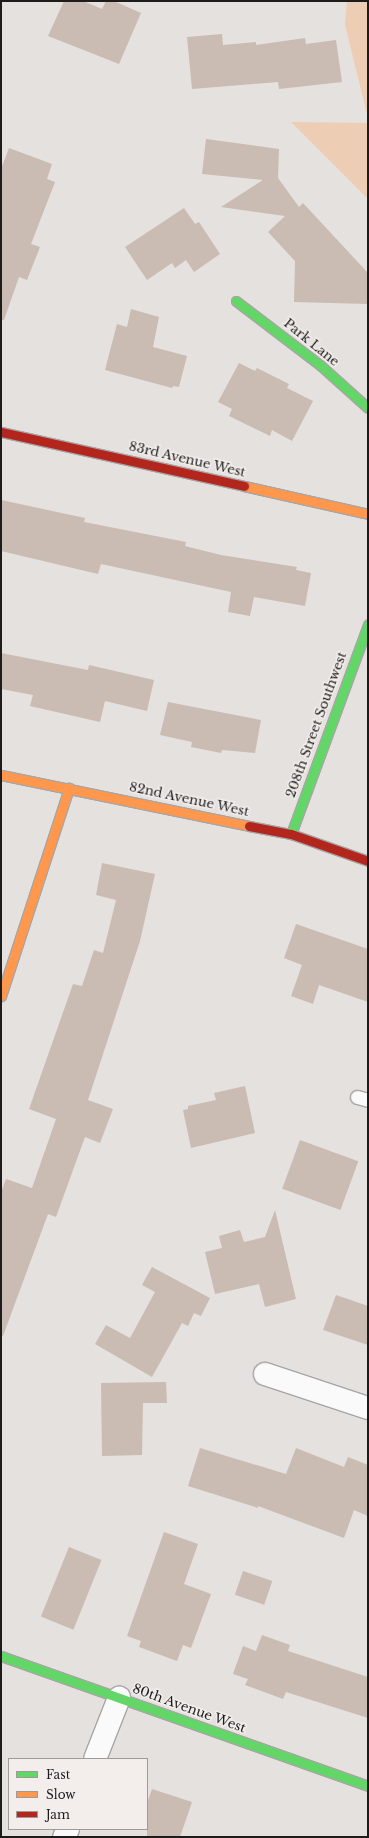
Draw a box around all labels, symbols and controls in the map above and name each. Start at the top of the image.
street label: Park Lane [280,316,342,370]
street label: 83rd Avenue West [127,439,247,481]
street label: 208th Street Southwest [283,650,351,800]
street label: 82nd Avenue West [127,780,251,820]
street label: 80th Avenue West [130,1681,248,1737]
legend [8,1758,148,1830]
text: Fast [46,1767,70,1782]
text: Slow [46,1787,75,1802]
text: Jam [46,1807,70,1822]

